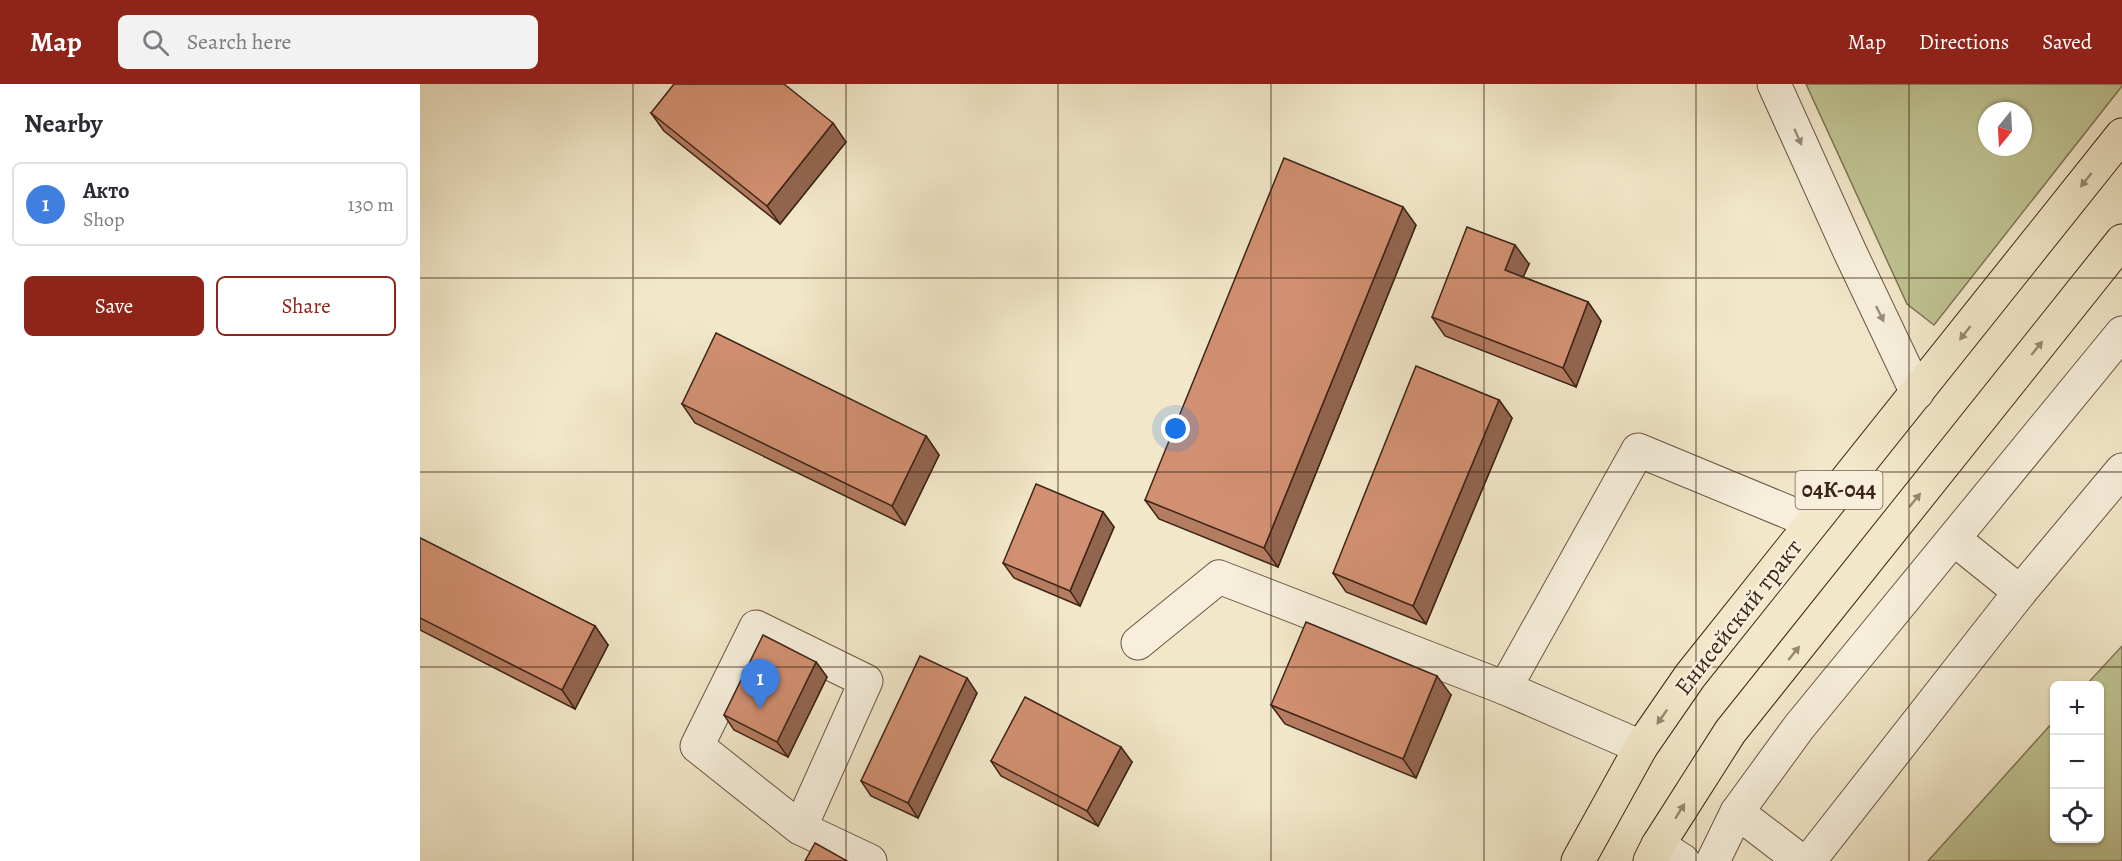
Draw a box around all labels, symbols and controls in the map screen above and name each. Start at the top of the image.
search box [118,15,538,69]
text: Map [30,23,82,61]
icon: search [139,26,172,59]
text: Search here [187,27,291,57]
text: Map [1848,28,1886,56]
text: Directions [1919,28,2009,56]
text: Saved [2042,28,2092,56]
north arrow [1978,102,2032,156]
text: Nearby [24,106,103,141]
one-way arrow [1793,129,1803,147]
one-way arrow [2080,173,2092,188]
text: Акто [83,176,129,206]
text: 1 [42,191,49,218]
text: 130 m [348,191,394,218]
text: Shop [83,206,125,233]
button: Save [24,276,204,336]
button: Share [216,276,396,336]
one-way arrow [1875,306,1884,323]
one-way arrow [1958,325,1971,341]
one-way arrow [2030,340,2043,356]
your location [1161,414,1190,443]
road number: 04К-044 [1796,471,1882,509]
one-way arrow [1909,492,1922,508]
street label: Енисейский тракт [1667,532,1809,702]
one-way arrow [1787,645,1799,660]
pin: 1 [740,660,780,709]
map controls [2050,681,2104,843]
button: + [2050,681,2104,735]
one-way arrow [1656,709,1667,725]
button: − [2050,735,2104,789]
button: locate [2050,789,2104,843]
one-way arrow [1674,803,1685,819]

